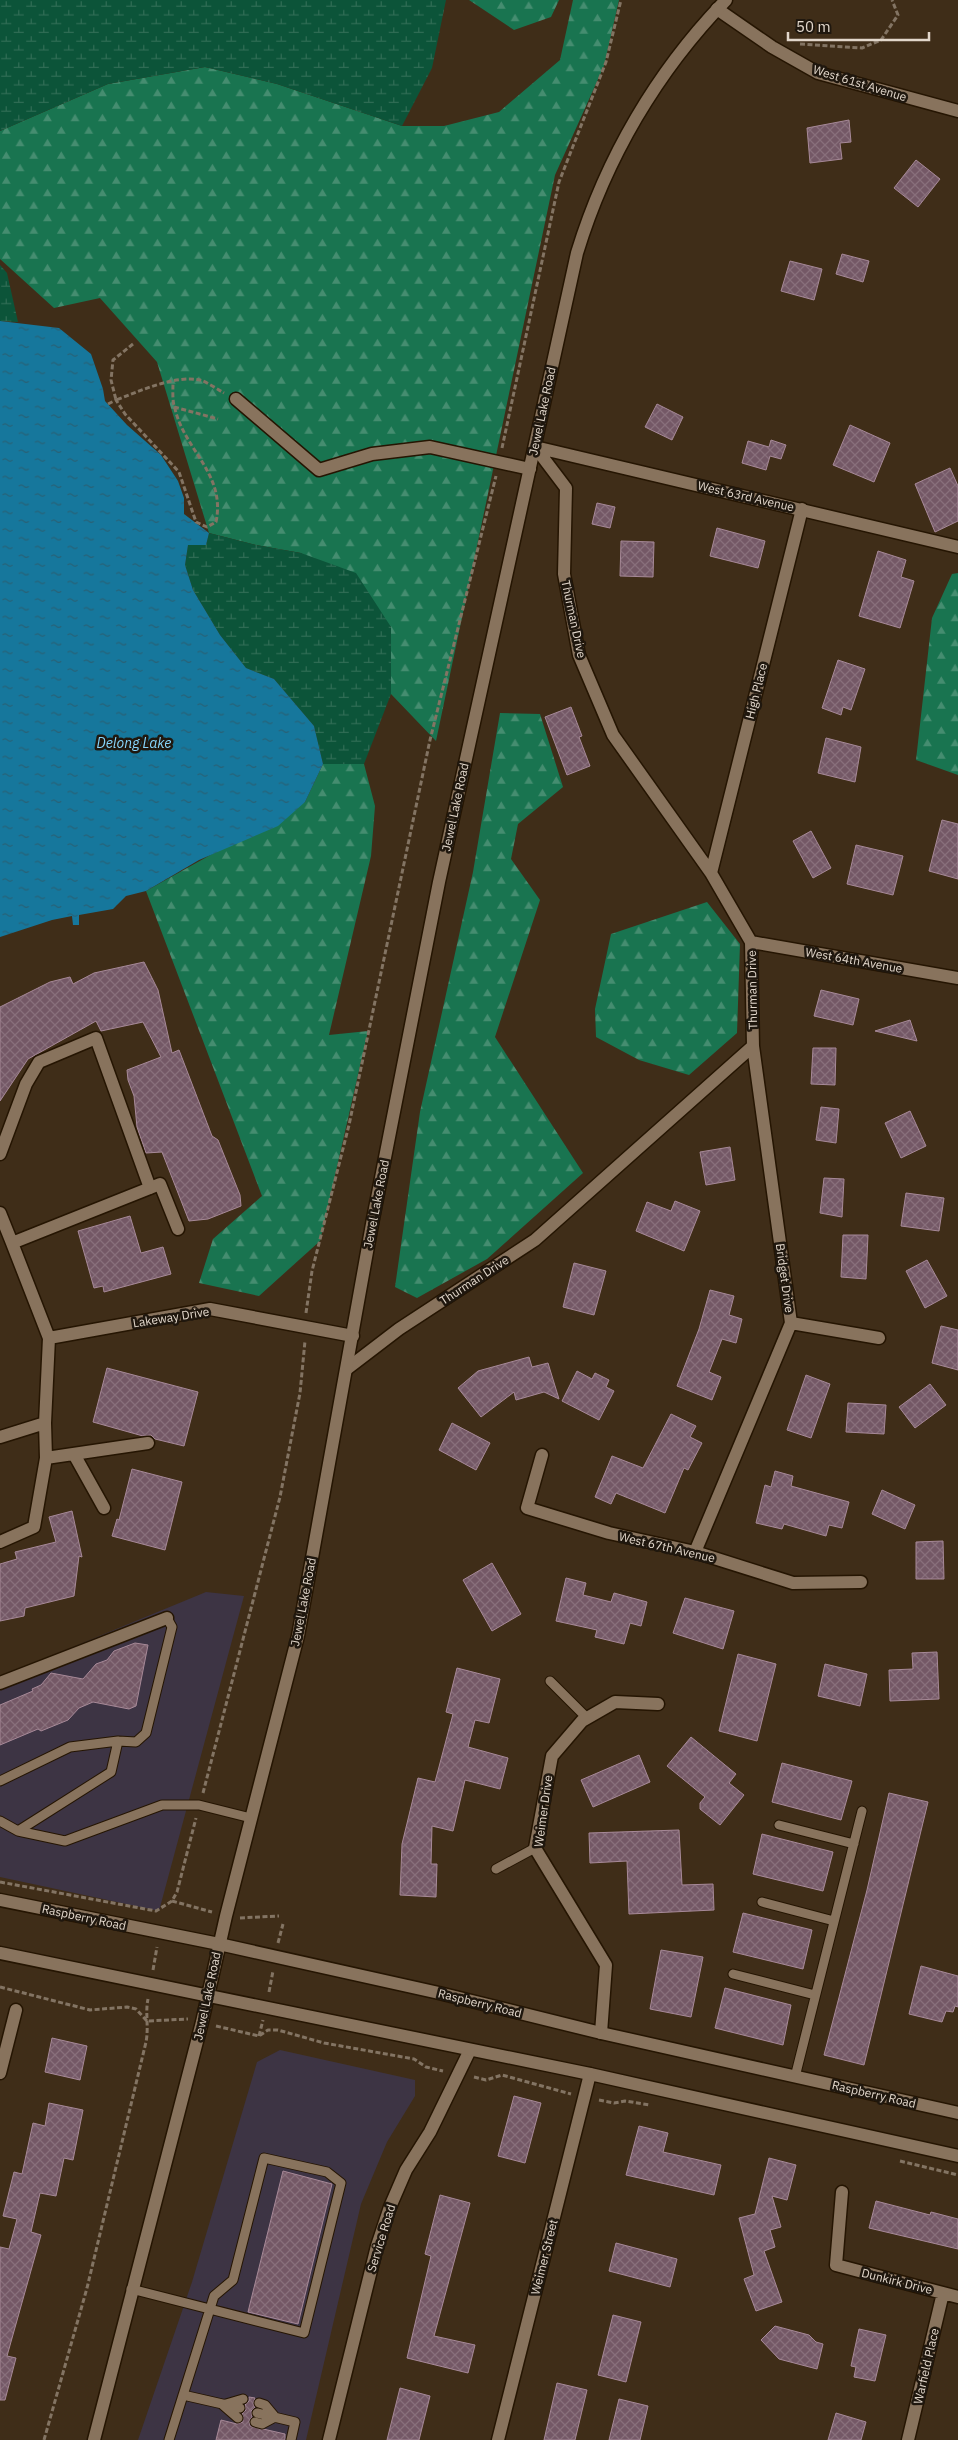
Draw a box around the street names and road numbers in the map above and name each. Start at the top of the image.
street label: West 61st Avenue [811,62,909,104]
street label: Jewel Lake Road [525,365,559,457]
street label: West 63rd Avenue [696,478,796,514]
street label: Thurman Drive [558,579,590,660]
street label: High Place [742,661,770,720]
street label: Jewel Lake Road [438,761,472,853]
street label: West 64th Avenue [804,944,904,976]
street label: Thurman Drive [744,950,760,1030]
street label: Jewel Lake Road [360,1158,392,1250]
street label: Bridget Drive [773,1242,797,1314]
street label: Thurman Drive [437,1252,512,1308]
street label: Lakeway Drive [132,1303,211,1330]
street label: West 67th Avenue [617,1529,717,1565]
street label: Jewel Lake Road [287,1556,319,1648]
street label: Weimer Drive [531,1774,556,1848]
street label: Raspberry Road [41,1901,127,1933]
street label: Jewel Lake Road [190,1950,224,2042]
street label: Raspberry Road [437,1985,523,2021]
street label: Raspberry Road [831,2077,917,2111]
street label: Service Road [364,2202,398,2274]
street label: Weimer Street [527,2218,561,2296]
street label: Dunkirk Drive [860,2265,934,2297]
street label: Warfield Place [910,2326,942,2405]

